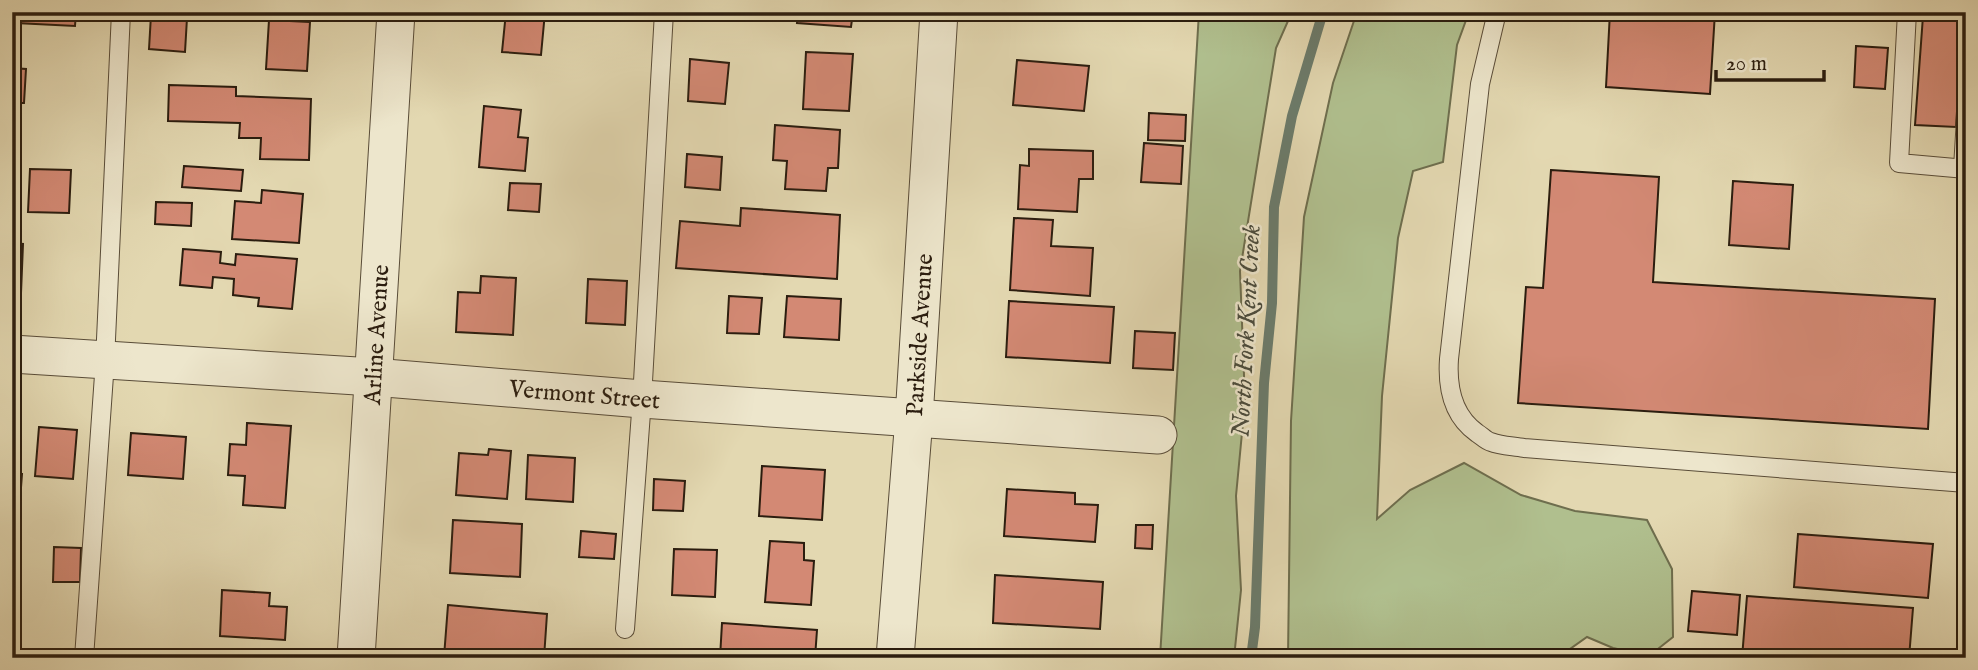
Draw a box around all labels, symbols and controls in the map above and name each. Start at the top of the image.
scale bar [1716,38,1824,82]
text: 20 m [1726,51,1767,78]
water label: North Fork Kent Creek [1224,223,1269,438]
street label: Parkside Avenue [900,253,941,417]
street label: Arline Avenue [358,264,397,407]
street label: Vermont Street [507,374,661,417]

